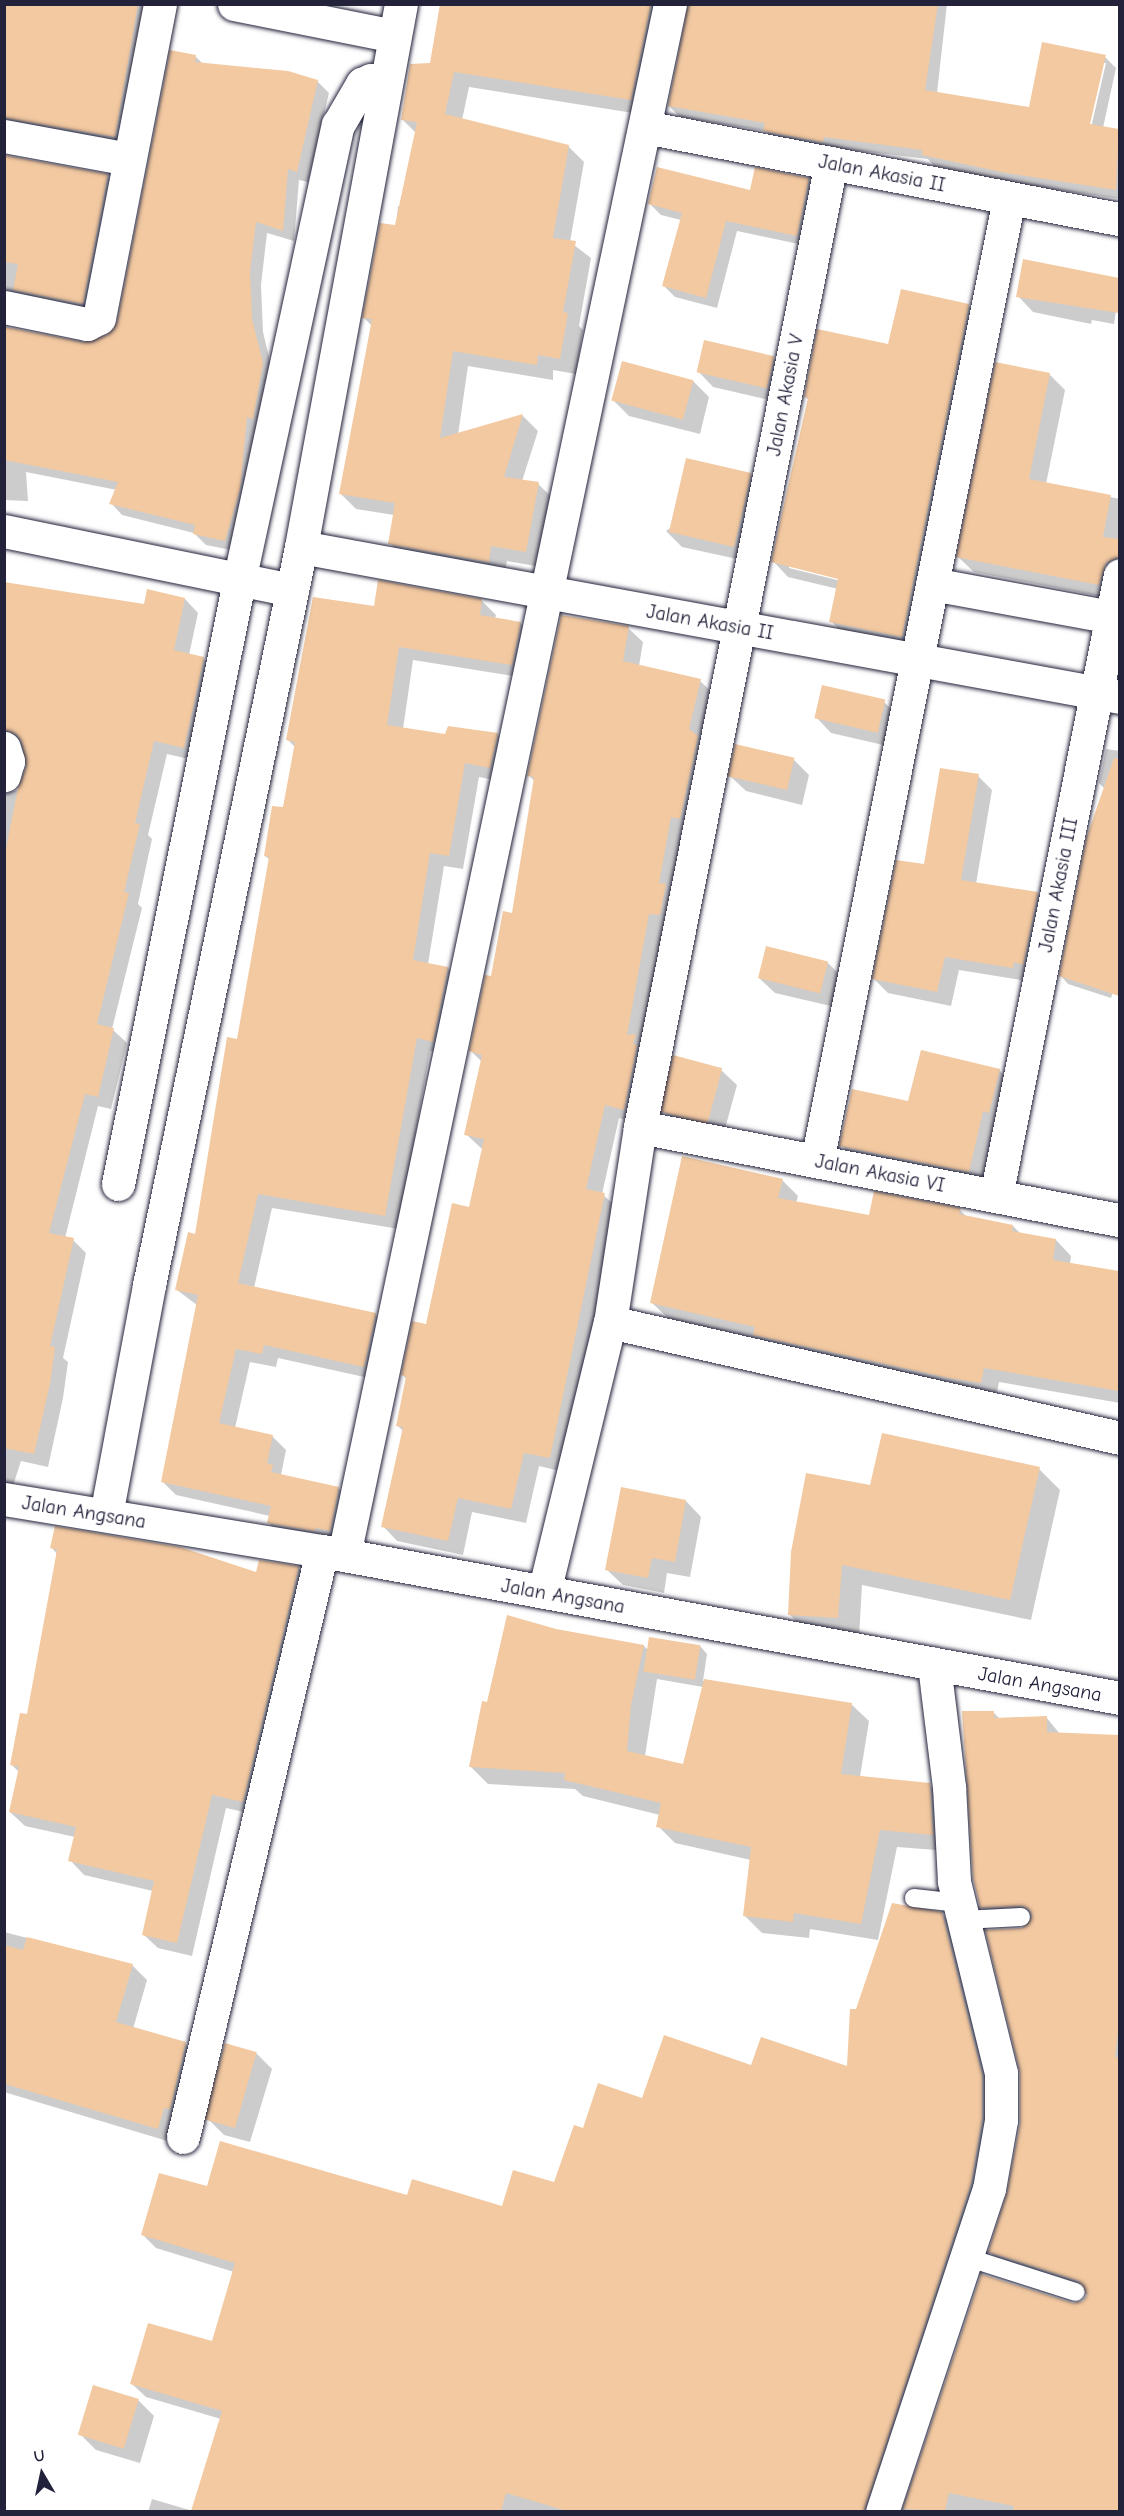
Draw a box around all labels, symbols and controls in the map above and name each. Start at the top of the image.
street label: Jalan Akasia II [817,149,947,197]
street label: Jalan Akasia V [761,332,809,458]
street label: Jalan Akasia II [645,599,775,645]
street label: Jalan Akasia III [1033,816,1083,954]
street label: Jalan Akasia VI [813,1149,947,1197]
street label: Jalan Angsana [20,1490,148,1534]
street label: Jalan Angsana [499,1573,627,1619]
street label: Jalan Angsana [976,1661,1104,1707]
north arrow [12,2444,72,2504]
text: U [32,2446,46,2466]

